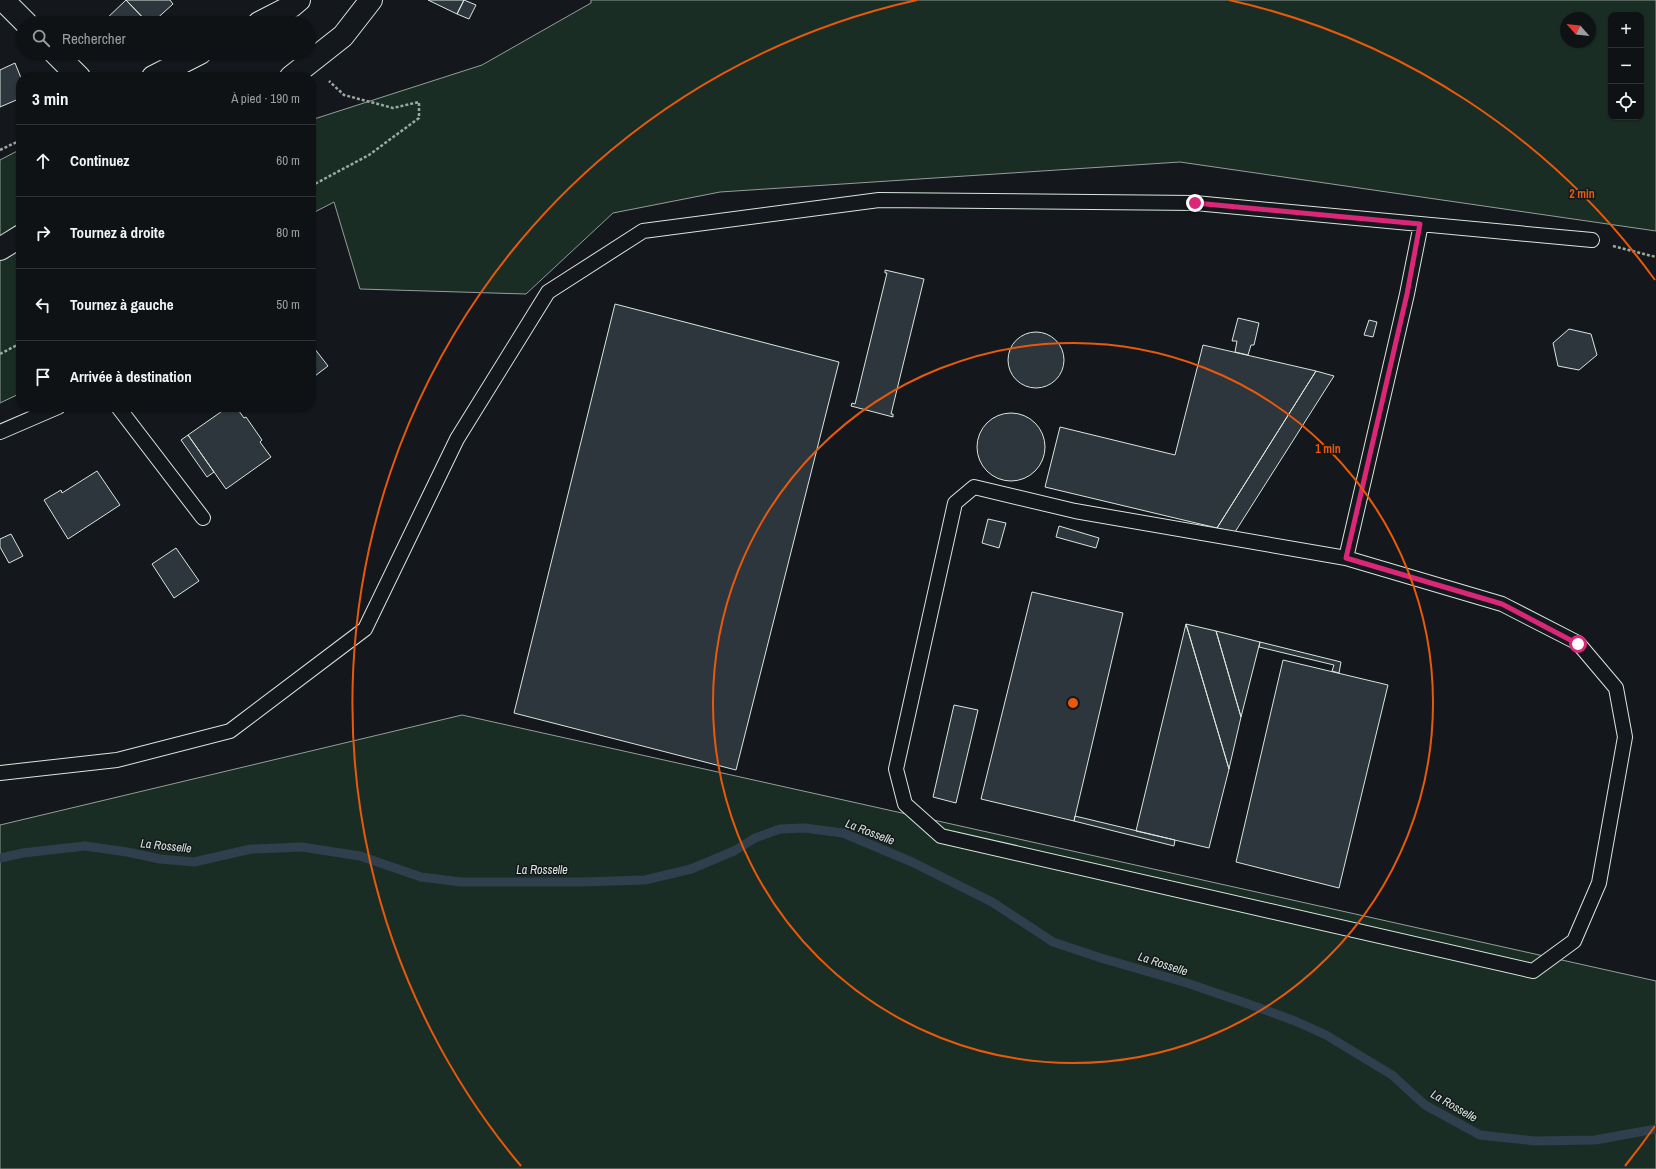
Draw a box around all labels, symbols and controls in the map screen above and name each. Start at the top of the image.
north arrow [1560,12,1596,48]
map controls [1608,12,1644,120]
button: + [1608,12,1644,48]
search box [16,16,316,60]
icon: search [30,27,52,49]
text: Rechercher [62,28,126,49]
button: − [1608,48,1644,84]
button: locate [1608,84,1644,120]
text: 3 min [32,87,68,110]
text: À pied · 190 m [231,90,300,107]
icon: ahead [32,150,54,172]
text: Continuez [70,150,129,171]
text: 60 m [276,152,300,169]
text: 2 min [1569,186,1595,202]
route end [1186,194,1204,212]
icon: right [32,222,54,244]
text: Tournez à droite [70,222,165,243]
text: 80 m [276,224,300,241]
icon: left [32,294,54,316]
text: Tournez à gauche [70,294,174,315]
text: 50 m [276,296,300,313]
icon: arrive [32,366,54,388]
text: Arrivée à destination [70,366,192,387]
text: 1 min [1315,441,1341,457]
route start [1569,635,1587,653]
centre of rings [1066,696,1080,710]
water label: La Rosselle [843,815,897,849]
water label: La Rosselle [140,835,193,857]
water label: La Rosselle [516,862,568,878]
water label: La Rosselle [1136,948,1190,980]
water label: La Rosselle [1428,1086,1481,1126]

